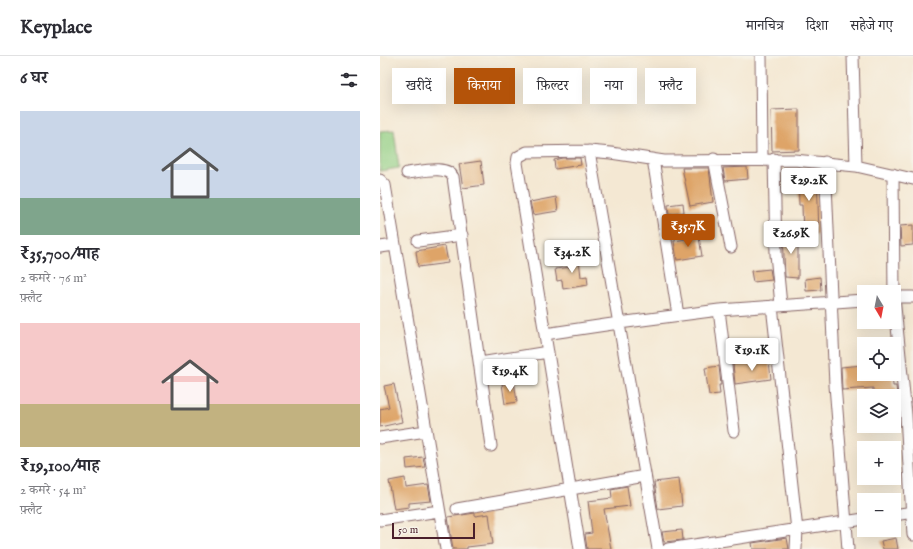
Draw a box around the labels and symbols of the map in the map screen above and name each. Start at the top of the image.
pin: ₹29.2K [776,168,842,202]
pin: ₹35.7K [655,214,721,248]
pin: ₹26.9K [758,221,824,255]
pin: ₹34.2K [539,240,605,274]
north arrow [857,285,901,329]
pin: ₹19.1K [719,338,785,372]
pin: ₹19.4K [477,359,543,393]
scale bar [392,521,475,540]

